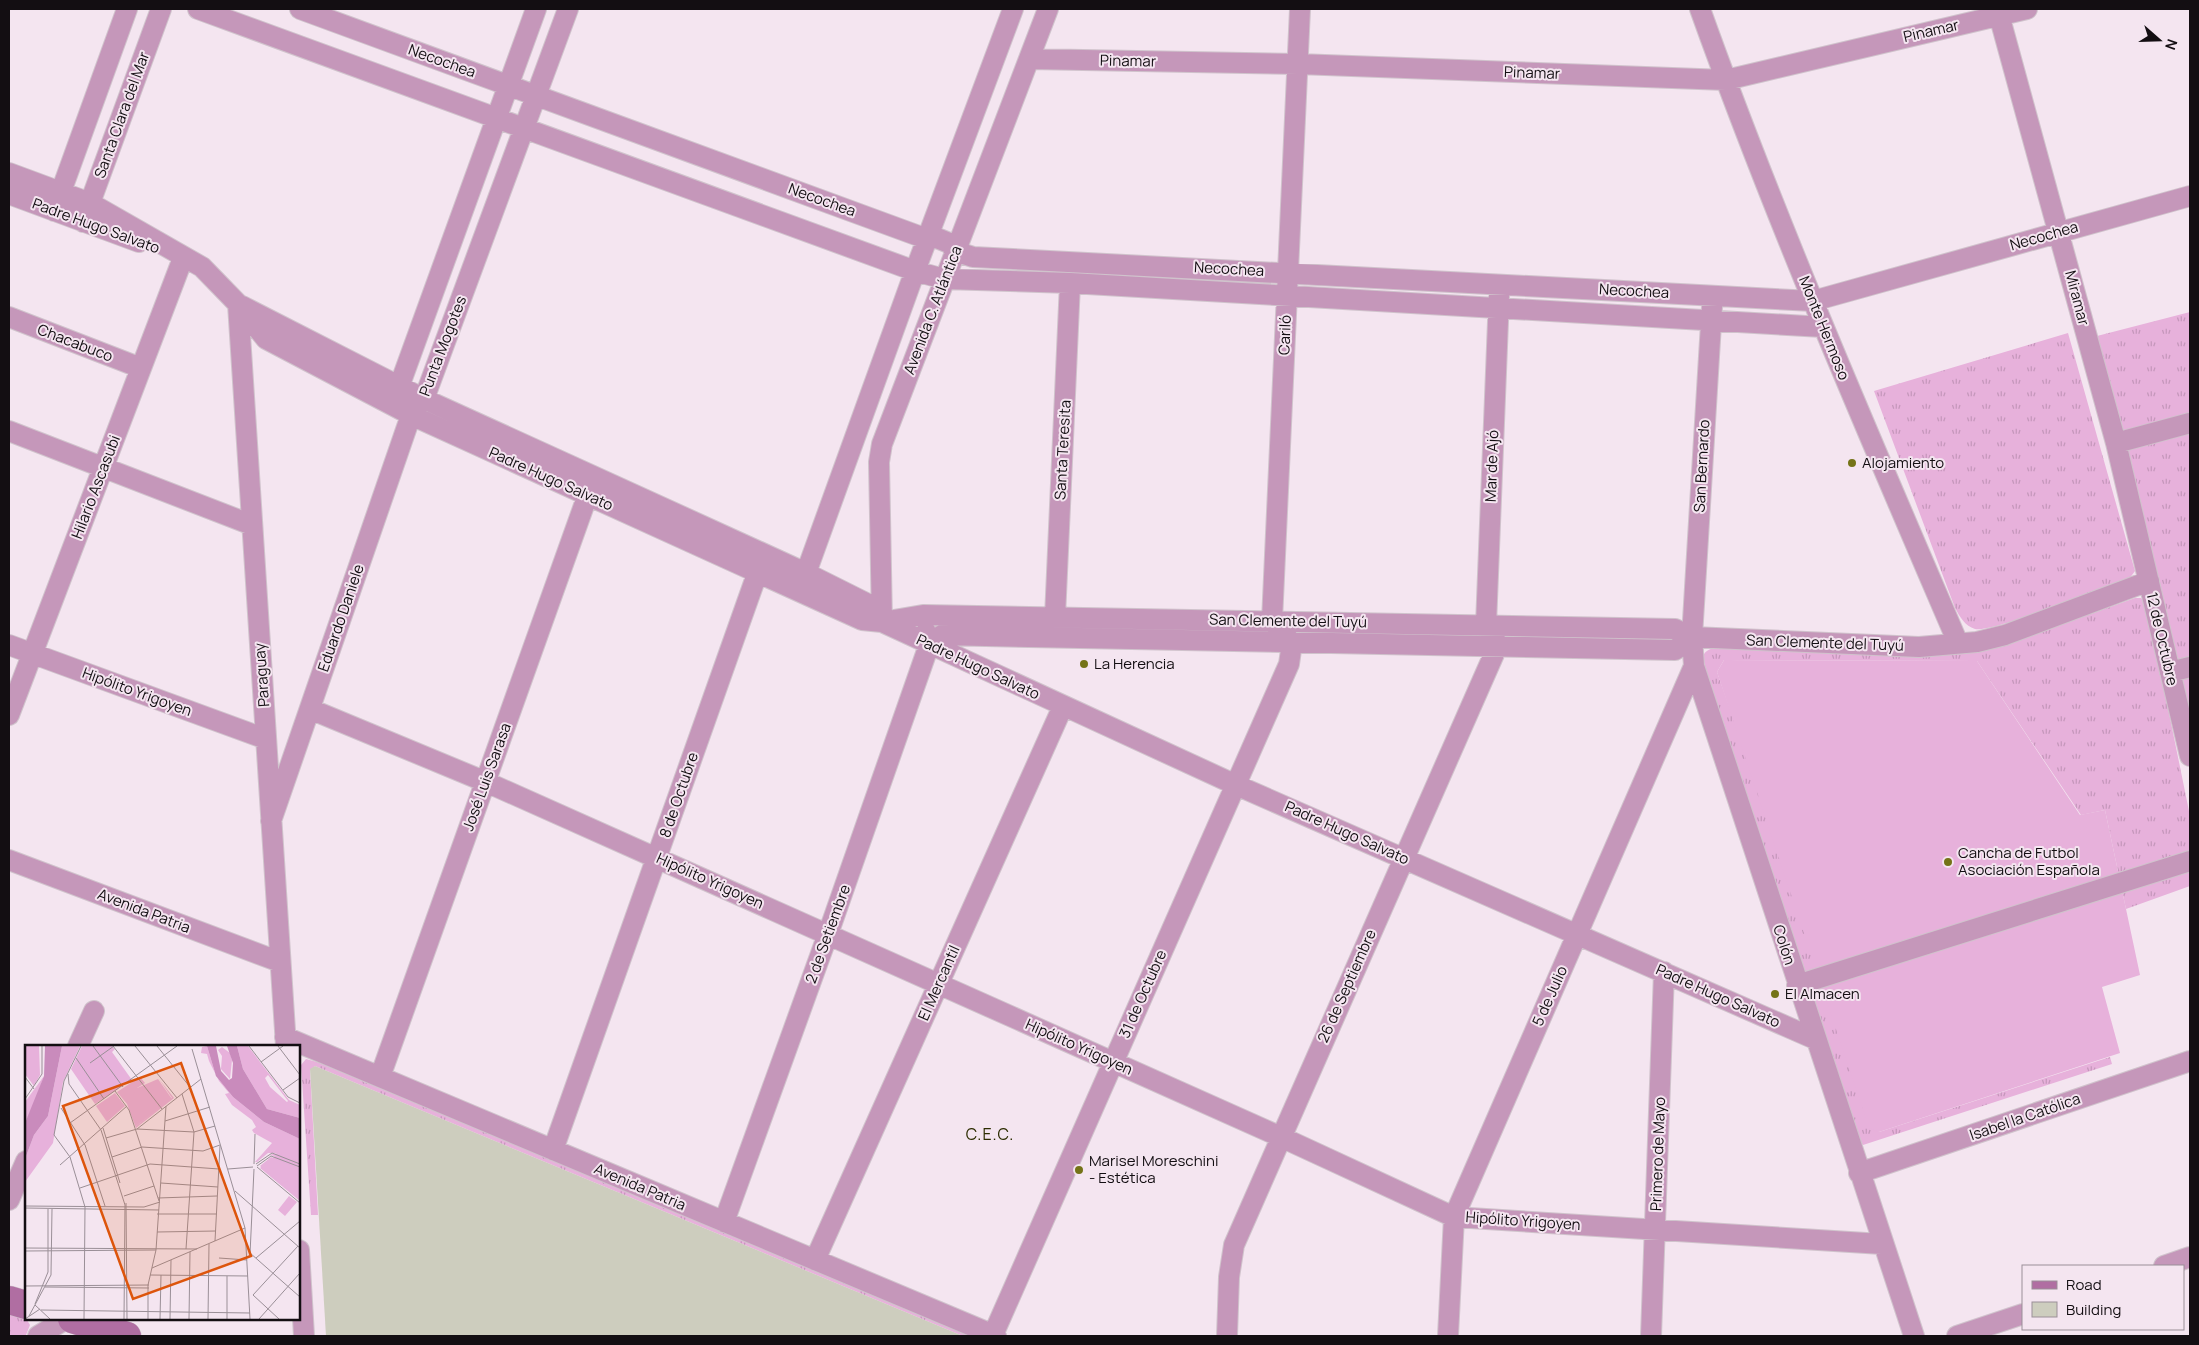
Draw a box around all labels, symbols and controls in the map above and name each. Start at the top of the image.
street label: Pinamar [1901,14,1961,47]
north arrow [2134,15,2184,65]
text: N [2161,37,2182,53]
street label: Necochea [406,39,479,82]
street label: Santa Clara del Mar [89,48,154,181]
street label: Pinamar [1100,50,1157,71]
street label: Pinamar [1504,61,1561,84]
street label: Necochea [786,178,859,221]
street label: Padre Hugo Salvato [30,193,163,258]
street label: Necochea [2007,216,2080,255]
street label: Avenida C. Atlántica [898,242,967,377]
street label: Necochea [1193,256,1265,281]
street label: Miramar [2060,268,2095,328]
street label: Monte Hermoso [1794,273,1855,383]
street label: Necochea [1598,278,1670,303]
street label: Punta Mogotes [414,293,471,399]
street label: Cariló [1273,314,1296,356]
street label: Chacabuco [34,319,116,367]
street label: Santa Teresita [1049,399,1076,501]
street label: San Bernardo [1689,419,1714,513]
street label: Mar de Ajó [1480,429,1503,502]
street label: Hilario Ascasubi [66,432,125,542]
street label: Padre Hugo Salvato [486,442,617,515]
place label: Alojamiento [1862,452,1944,473]
marker: Alojamiento [1846,457,1858,469]
street label: Eduardo Daniele [312,561,369,674]
street label: 12 de Octubre [2142,590,2183,688]
street label: San Clemente del Tuyú [1209,609,1367,632]
street label: Padre Hugo Salvato [913,629,1044,704]
street label: San Clemente del Tuyú [1746,629,1904,656]
street label: Paraguay [249,642,274,708]
place label: La Herencia [1094,653,1175,674]
marker: La Herencia [1078,658,1090,670]
street label: Hipólito Yrigoyen [79,662,195,721]
street label: José Luis Sarasa [457,720,516,834]
street label: 8 de Octubre [654,749,703,840]
street label: Padre Hugo Salvato [1282,796,1413,869]
place label: Cancha de Futbol Asociación Española [1958,842,2100,880]
street label: Hipólito Yrigoyen [653,848,767,914]
marker: Cancha de Futbol Asociación Española [1942,856,1954,868]
street label: 2 de Setiembre [800,881,855,986]
street label: Avenida Patria [95,883,194,938]
street label: Colón [1768,922,1801,968]
street label: 26 de Septiembre [1312,926,1381,1046]
street label: El Mercantil [913,942,964,1024]
street label: 31 de Octubre [1114,946,1172,1041]
street label: Padre Hugo Salvato [1653,959,1784,1032]
street label: 5 de Julio [1527,962,1572,1029]
place label: El Almacen [1785,983,1860,1004]
marker: El Almacen [1769,988,1781,1000]
street label: Hipólito Yrigoyen [1022,1014,1136,1080]
inset map [25,1045,300,1320]
street label: Isabel la Católica [1967,1088,2083,1145]
street label: Primero de Mayo [1645,1096,1670,1211]
district label: C.E.C. [966,1123,1014,1145]
place label: Marisel Moreschini - Estética [1089,1150,1219,1188]
street label: Avenida Patria [591,1158,689,1215]
marker: Marisel Moreschini - Estética [1073,1164,1085,1176]
street label: Hipólito Yrigoyen [1465,1206,1581,1235]
legend [2022,1265,2184,1330]
text: Road [2066,1274,2102,1295]
text: Building [2066,1299,2121,1320]

